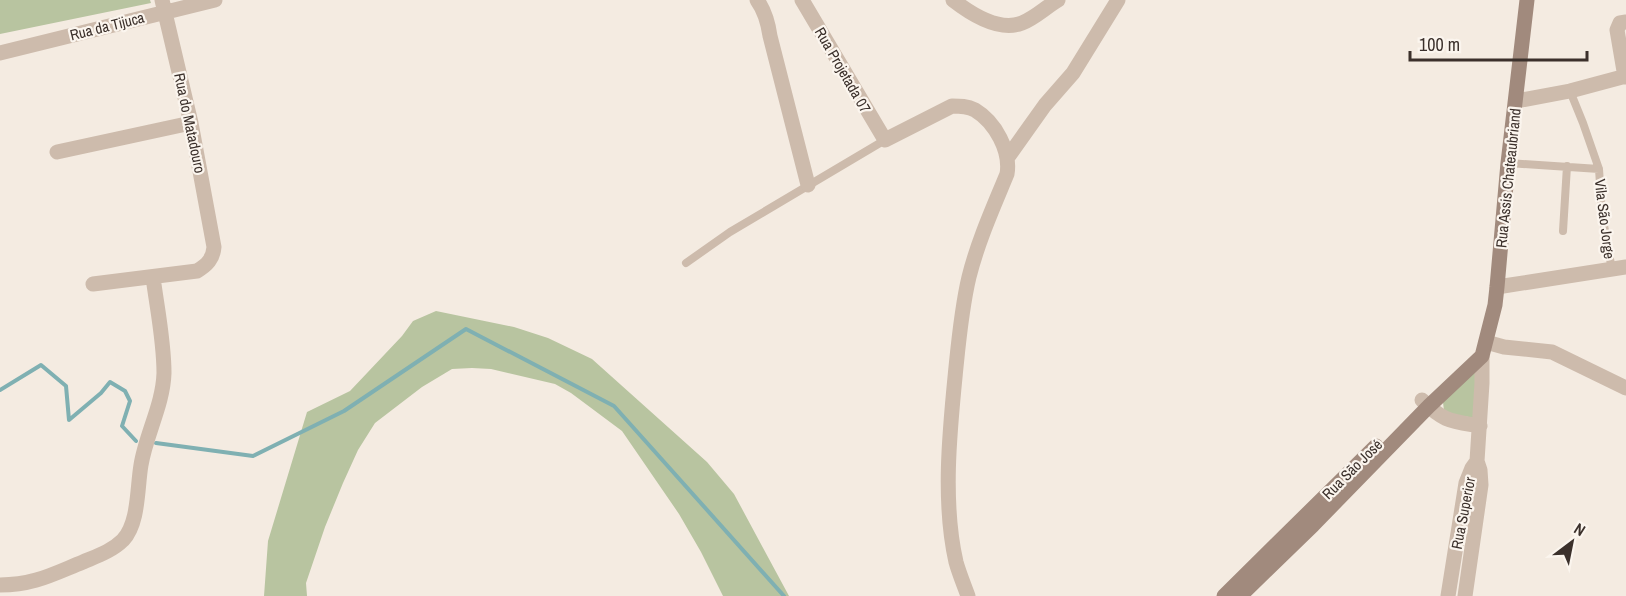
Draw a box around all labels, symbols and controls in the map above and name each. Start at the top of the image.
street label: Rua da Tijuca [68,7,147,45]
street label: Rua Projetada 07 [810,23,876,117]
scale bar [1410,24,1587,62]
text: 100 m [1419,32,1460,57]
street label: Rua do Matadouro [169,71,211,175]
street label: Rua Assis Chateaubriand [1490,107,1526,249]
street label: Vila São Jorge [1590,178,1620,260]
street label: Rua São José [1317,434,1387,504]
street label: Rua Superior [1446,475,1480,551]
north arrow [1542,512,1602,572]
text: N [1570,517,1590,541]

